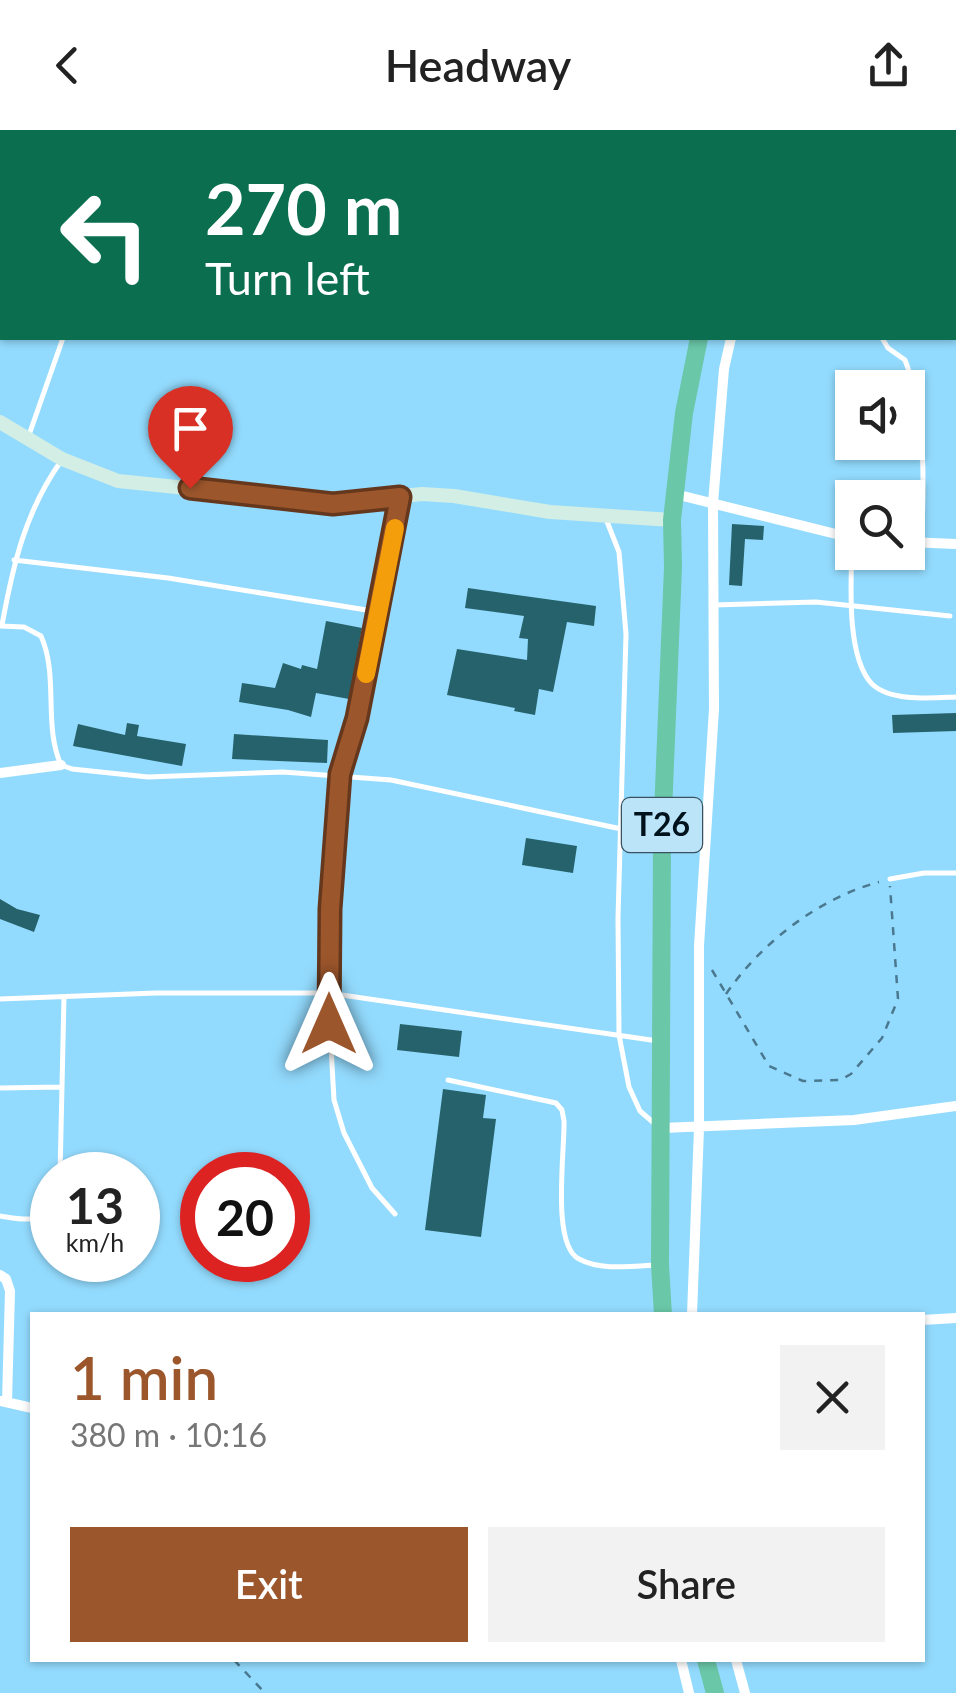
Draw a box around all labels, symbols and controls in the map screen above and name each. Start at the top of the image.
icon: back [40,38,95,93]
text: Headway [385,38,571,92]
icon: share [861,38,916,93]
text: 270 m [205,166,402,250]
icon: left [40,170,170,300]
text: Turn left [205,251,370,305]
map controls [835,370,925,570]
button: sound [835,370,925,460]
pin [148,386,233,489]
icon: arrive [163,401,218,456]
button: search [835,480,925,570]
road number: T26 [622,798,702,852]
position arrow [277,972,381,1076]
speed limit sign: 20 [180,1152,310,1282]
text: 13 [66,1175,124,1235]
text: km/h [66,1227,124,1257]
text: 1 min [70,1341,218,1413]
button: close [780,1345,885,1450]
text: 380 m · 10:16 [70,1415,267,1454]
button: Exit [70,1527,468,1642]
button: Share [488,1527,885,1642]

